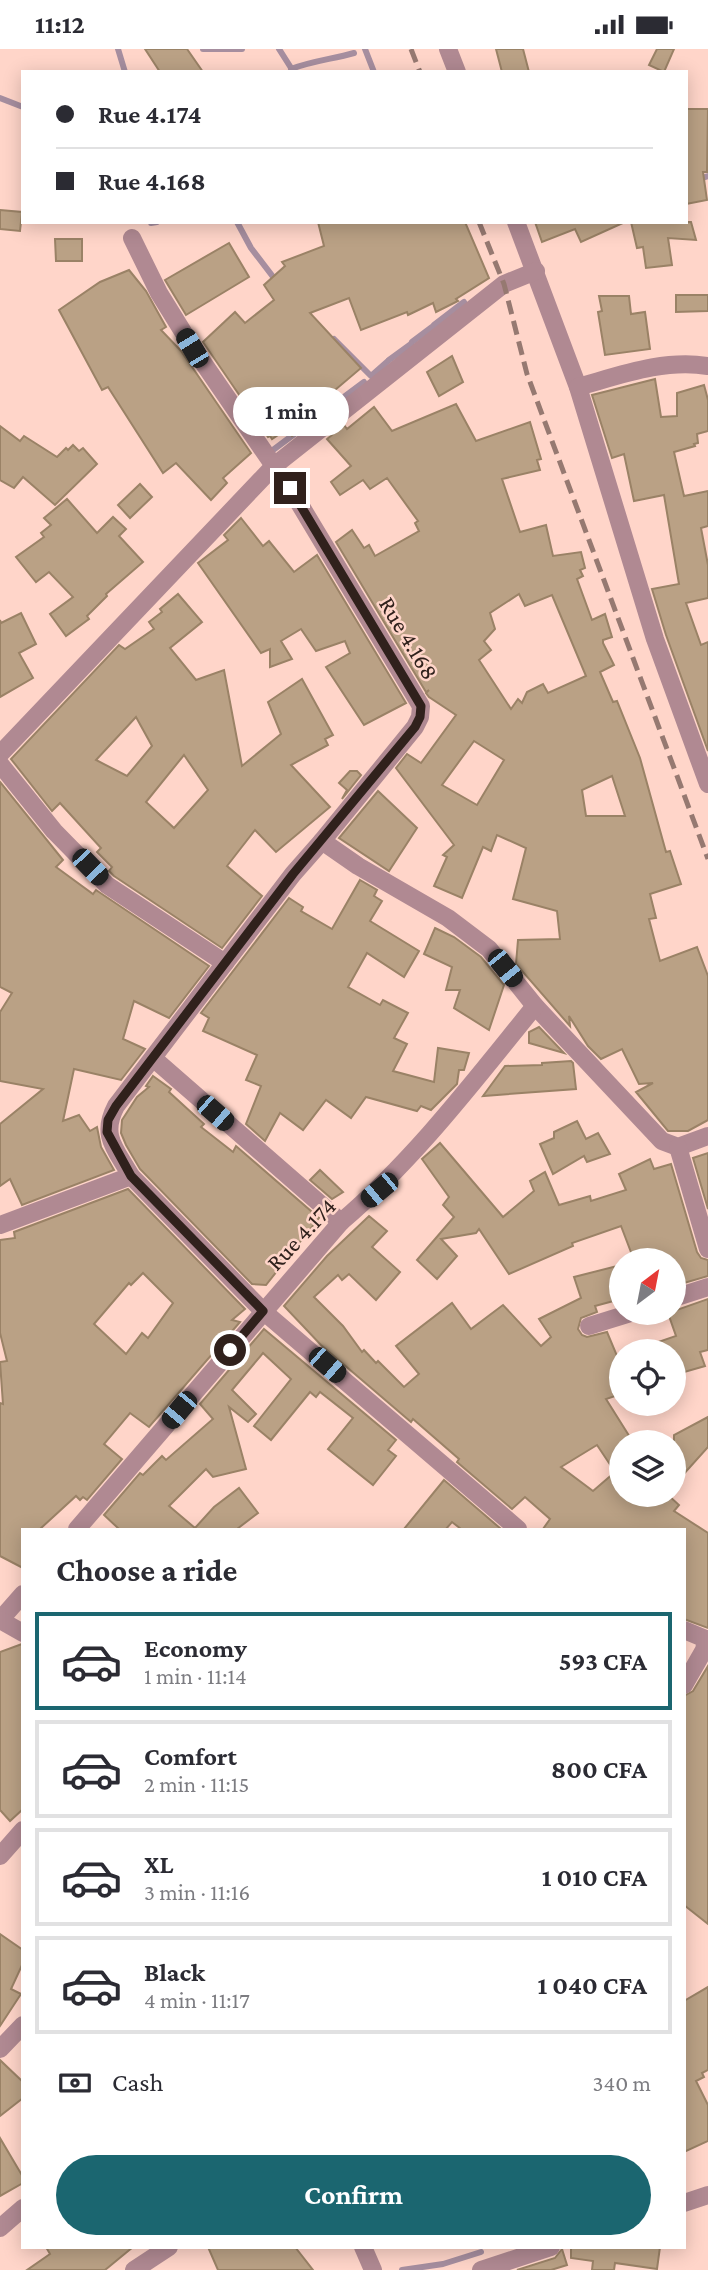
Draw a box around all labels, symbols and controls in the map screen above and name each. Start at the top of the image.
text: 11:12 [35,10,85,39]
text: Rue 4.174 [98,100,202,129]
text: Rue 4.168 [98,167,206,196]
car [173,325,212,371]
callout: 1 min [232,387,348,435]
text: 1 min [265,398,317,424]
route end [274,472,306,504]
street label: Rue 4.168 [374,592,444,684]
car [68,845,113,889]
car [484,945,527,991]
car [193,1091,238,1135]
car [357,1168,402,1212]
street label: Rue 4.174 [261,1192,341,1276]
north arrow [609,1248,686,1325]
map controls [609,1248,686,1507]
route start [214,1334,246,1366]
button: locate [609,1339,686,1416]
car [305,1343,350,1387]
car [158,1387,201,1433]
button: layers [609,1430,686,1507]
text: Choose a ride [56,1552,237,1588]
icon: car [60,1630,123,1693]
text: Economy [144,1634,247,1663]
text: 593 CFA [559,1647,647,1676]
text: 1 min · 11:14 [144,1663,247,1689]
icon: car [60,1738,123,1801]
text: Comfort [144,1742,237,1771]
text: 800 CFA [551,1755,647,1784]
text: 2 min · 11:15 [144,1771,249,1797]
icon: car [60,1846,123,1909]
text: XL [144,1850,173,1879]
text: 1 010 CFA [542,1863,647,1892]
text: 3 min · 11:16 [144,1879,250,1905]
icon: car [60,1954,123,2017]
text: Black [144,1958,205,1987]
text: 1 040 CFA [538,1971,647,2000]
text: 4 min · 11:17 [144,1987,250,2013]
icon: cash [56,2064,94,2102]
text: Cash [112,2068,163,2097]
text: 340 m [593,2070,651,2096]
button: Confirm [56,2155,651,2235]

